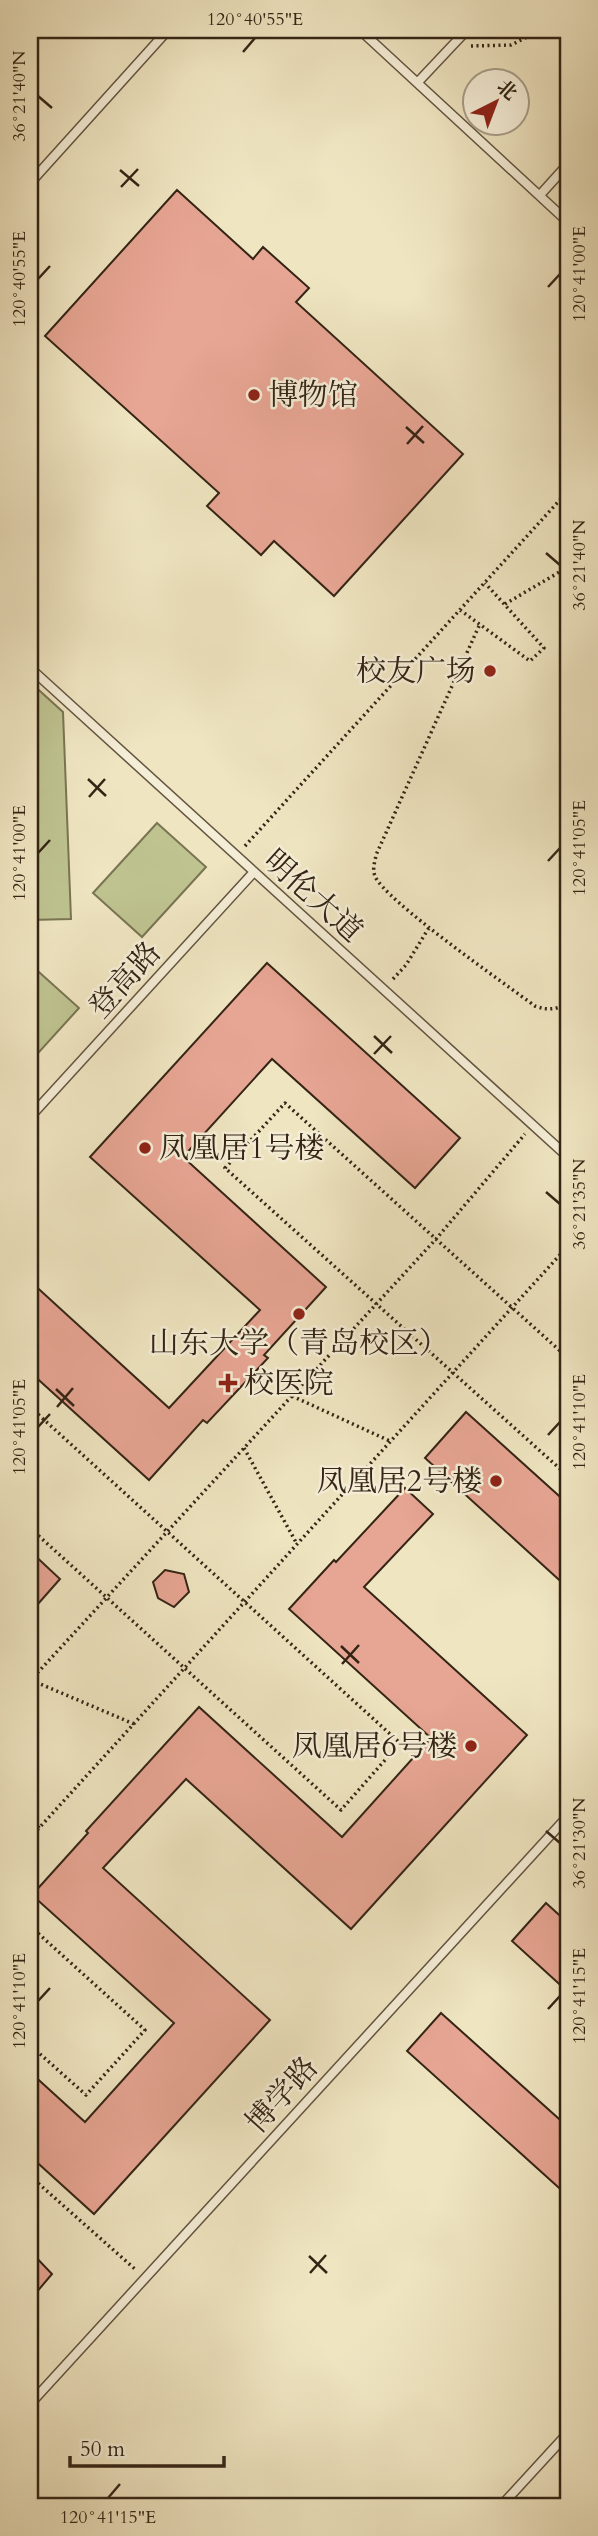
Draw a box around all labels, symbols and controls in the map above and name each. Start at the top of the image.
text: 120°40'55"E [207,7,303,32]
text: 36°21'40"N [7,50,32,142]
north arrow [462,66,532,136]
text: 北 [491,74,522,106]
text: 120°41'00"E [567,226,592,322]
text: 120°40'55"E [7,231,32,327]
place label: 博物馆 [268,375,358,416]
marker: 博物馆 [246,387,262,403]
text: 36°21'40"N [567,519,592,611]
place label: 校友广场 [356,651,476,692]
marker: 校友广场 [482,663,498,679]
text: 120°41'05"E [567,800,592,896]
text: 120°41'00"E [7,805,32,901]
street label: 明伦大道 [255,841,371,951]
street label: 登高路 [80,933,170,1027]
place label: 凤凰居1号楼 [159,1128,324,1169]
marker: 凤凰居1号楼 [137,1140,153,1156]
text: 36°21'35"N [567,1158,592,1250]
marker: 山东大学（青岛校区） [291,1306,307,1322]
place label: 山东大学（青岛校区） [149,1323,449,1364]
place label: 校医院 [244,1363,334,1404]
marker: 校医院 [218,1373,238,1393]
text: 120°41'10"E [567,1374,592,1470]
text: 120°41'05"E [7,1379,32,1475]
place label: 凤凰居2号楼 [317,1461,482,1502]
marker: 凤凰居2号楼 [488,1473,504,1489]
place label: 凤凰居6号楼 [292,1726,457,1767]
marker: 凤凰居6号楼 [463,1738,479,1754]
text: 36°21'30"N [567,1797,592,1889]
text: 120°41'15"E [567,1948,592,2044]
text: 120°41'10"E [7,1953,32,2049]
street label: 博学路 [237,2048,327,2142]
scale bar [70,2424,224,2468]
text: 50 m [80,2435,125,2464]
text: 120°41'15"E [60,2505,156,2530]

